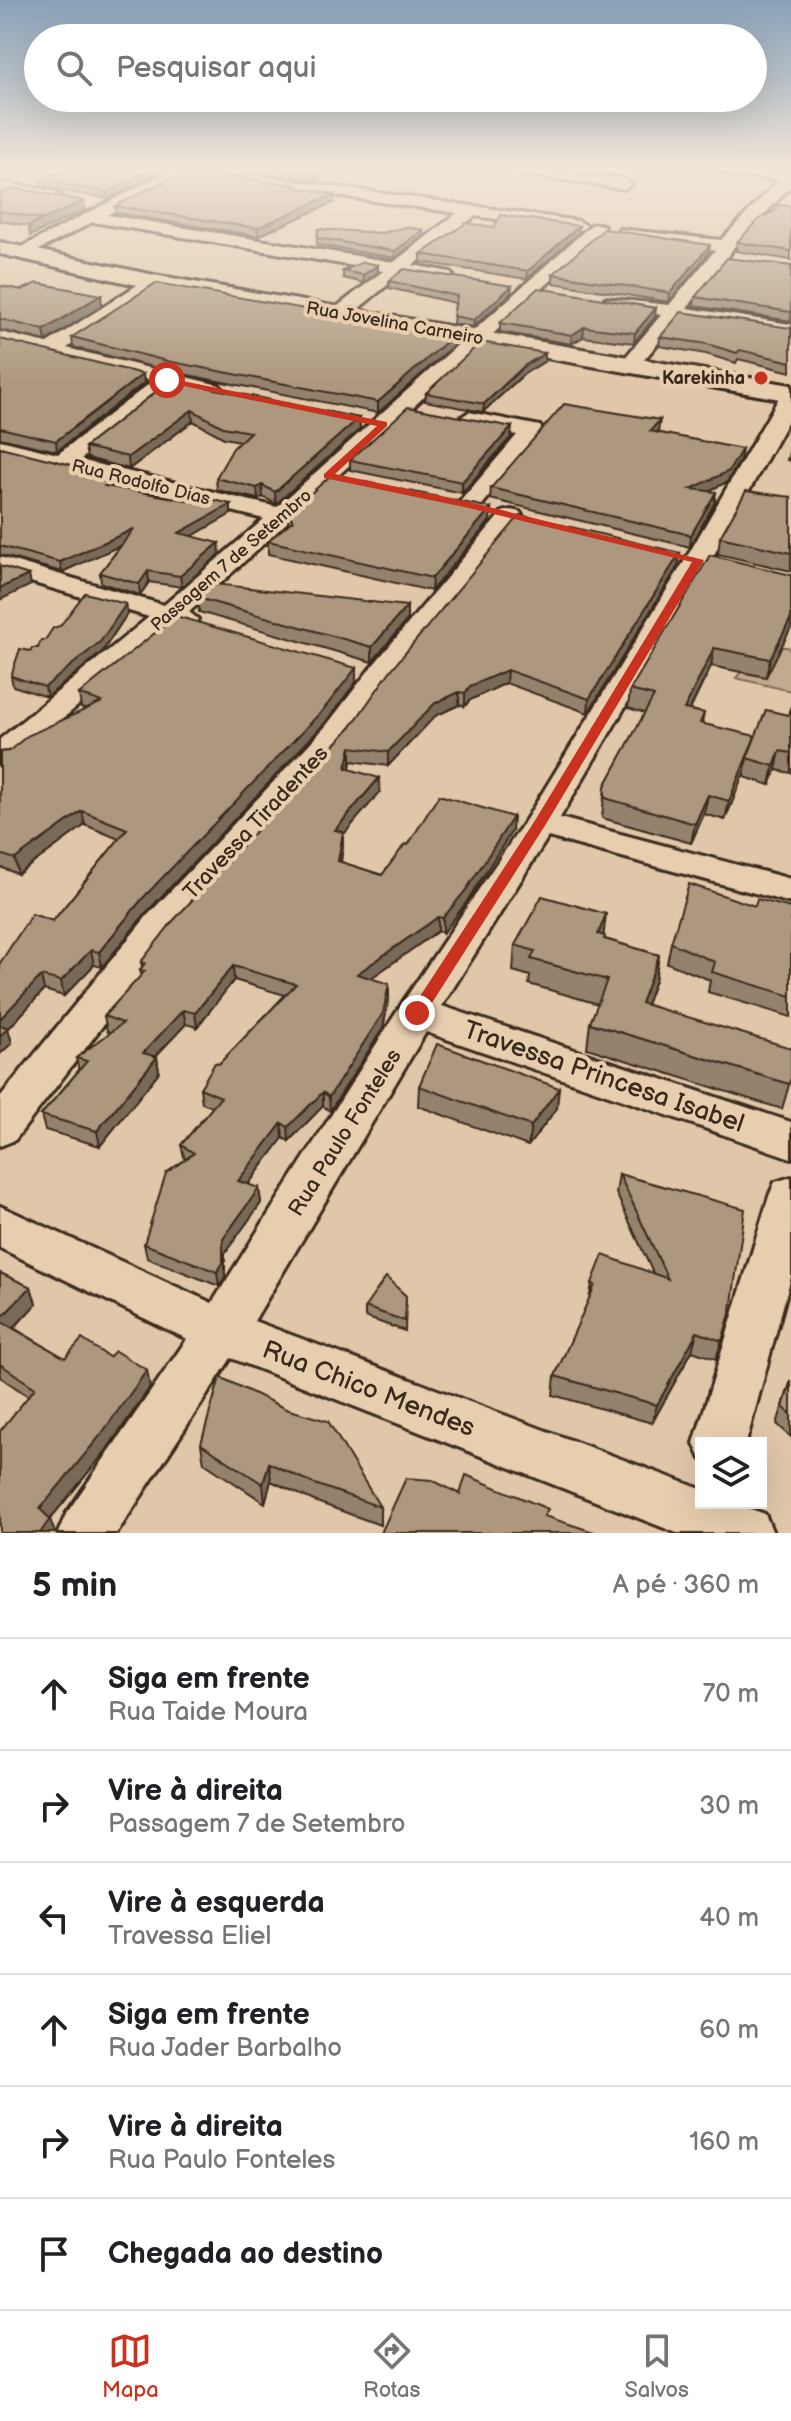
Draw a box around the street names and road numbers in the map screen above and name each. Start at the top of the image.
street label: Rua Jovelina Carneiro [305,298,485,349]
street label: Rua Rodolfo Dias [70,455,212,510]
street label: Passagem 7 de Setembro [147,485,316,636]
street label: Travessa Tiradentes [178,740,334,906]
street label: Travessa Princesa Isabel [459,1015,748,1140]
street label: Rua Paulo Fonteles [283,1044,408,1222]
street label: Rua Chico Mendes [258,1335,479,1444]

